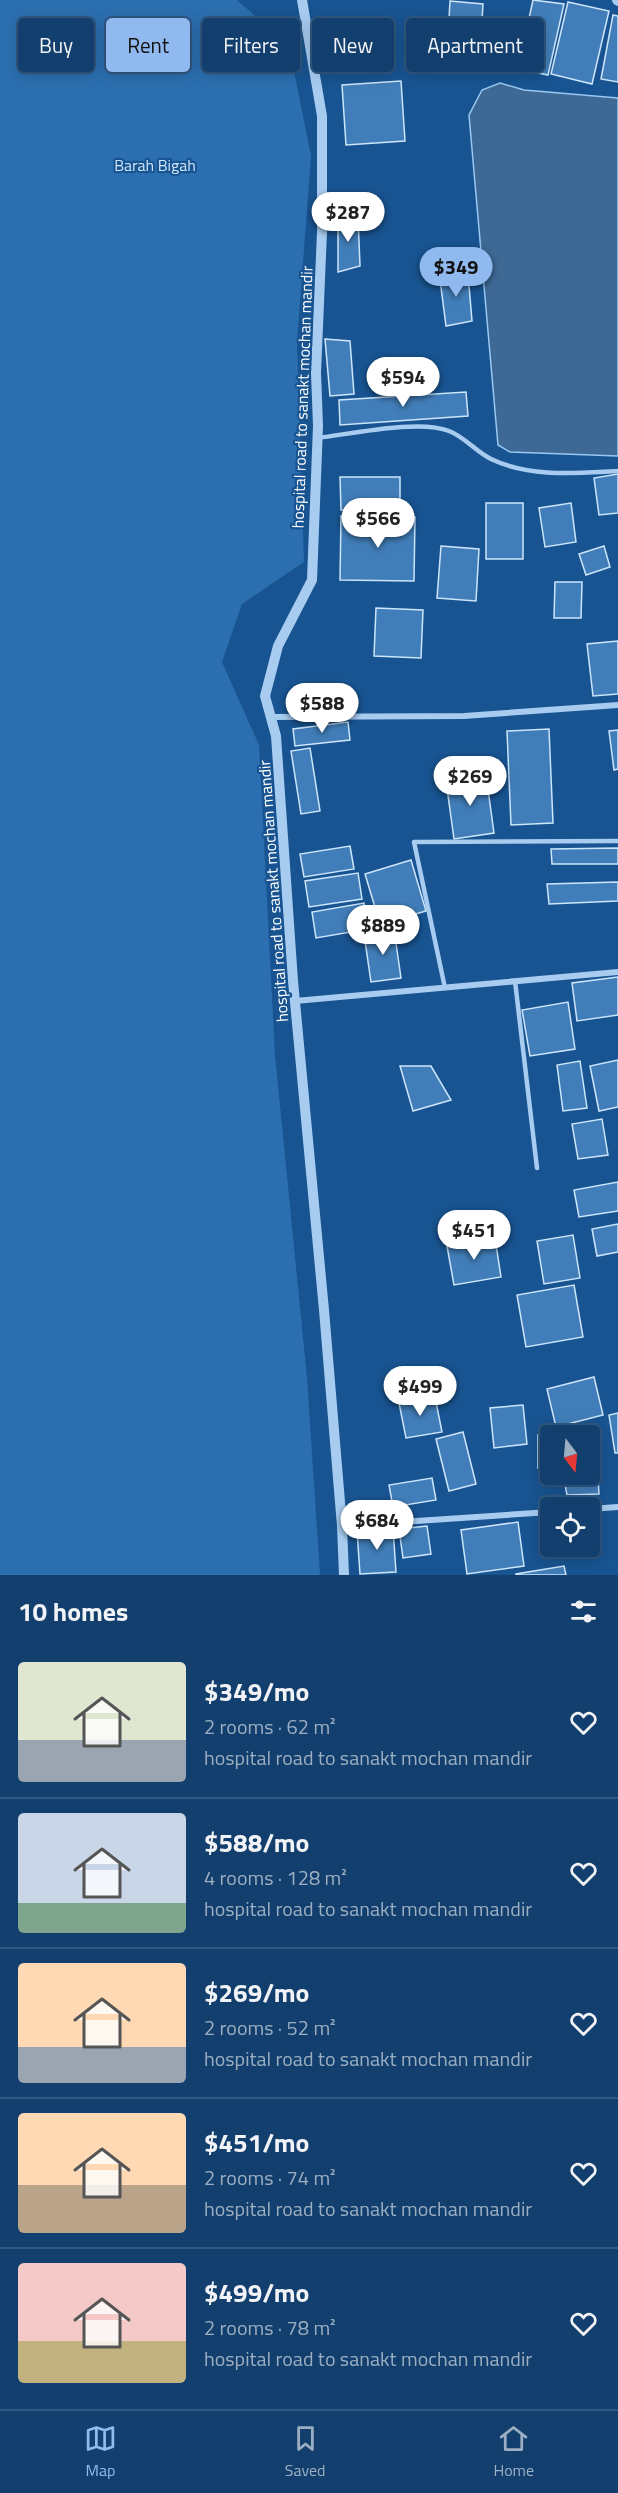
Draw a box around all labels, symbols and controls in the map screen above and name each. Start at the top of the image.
chip: Buy [18,18,94,72]
chip: Rent [106,18,190,72]
chip: Filters [202,18,300,72]
chip: New [312,18,394,72]
chip: Apartment [406,18,544,72]
park label: Barah Bigah [114,153,196,177]
pin: $287 [312,192,384,243]
text: $287 [326,196,370,227]
pin: $349 [420,247,492,298]
text: $349 [434,251,478,282]
street label: hospital road to sanakt mochan mandir [285,265,319,529]
pin: $594 [367,357,439,408]
text: $594 [381,361,425,392]
pin: $566 [342,498,414,549]
text: $566 [356,502,400,533]
pin: $588 [286,683,358,734]
text: $588 [300,687,344,718]
pin: $269 [434,756,506,807]
street label: hospital road to sanakt mochan mandir [252,759,294,1023]
text: $269 [448,760,492,791]
pin: $889 [347,905,419,956]
text: $889 [361,909,405,940]
pin: $451 [438,1210,510,1261]
text: $451 [452,1214,496,1245]
pin: $499 [384,1366,456,1417]
text: $499 [398,1370,442,1401]
north arrow [540,1425,600,1485]
map controls [540,1425,600,1557]
button: locate [540,1497,600,1557]
pin: $684 [341,1500,413,1551]
text: $684 [355,1504,399,1535]
text: 10 homes [18,1592,128,1631]
icon: filters [567,1595,600,1628]
text: $349/mo [204,1672,309,1711]
icon: home [66,1686,138,1758]
icon: heart [567,1706,600,1739]
text: 2 rooms · 62 m² [204,1711,336,1742]
text: hospital road to sanakt mochan mandir [204,1742,532,1773]
text: $588/mo [204,1823,309,1862]
icon: home [66,1837,138,1909]
icon: heart [567,1857,600,1890]
text: 4 rooms · 128 m² [204,1862,347,1893]
text: hospital road to sanakt mochan mandir [204,1893,532,1924]
text: $269/mo [204,1973,309,2012]
icon: home [66,1987,138,2059]
icon: heart [567,2007,600,2040]
text: 2 rooms · 52 m² [204,2012,336,2043]
text: hospital road to sanakt mochan mandir [204,2043,532,2074]
text: $451/mo [204,2123,309,2162]
icon: home [66,2137,138,2209]
icon: heart [567,2157,600,2190]
text: 2 rooms · 74 m² [204,2162,336,2193]
text: hospital road to sanakt mochan mandir [204,2193,532,2224]
text: $499/mo [204,2273,309,2312]
icon: home [66,2287,138,2359]
icon: heart [567,2307,600,2340]
text: 2 rooms · 78 m² [204,2312,336,2343]
text: hospital road to sanakt mochan mandir [204,2343,532,2374]
tab: Map [84,2422,117,2482]
tab: Saved [285,2422,326,2482]
tab: Home [493,2422,534,2482]

